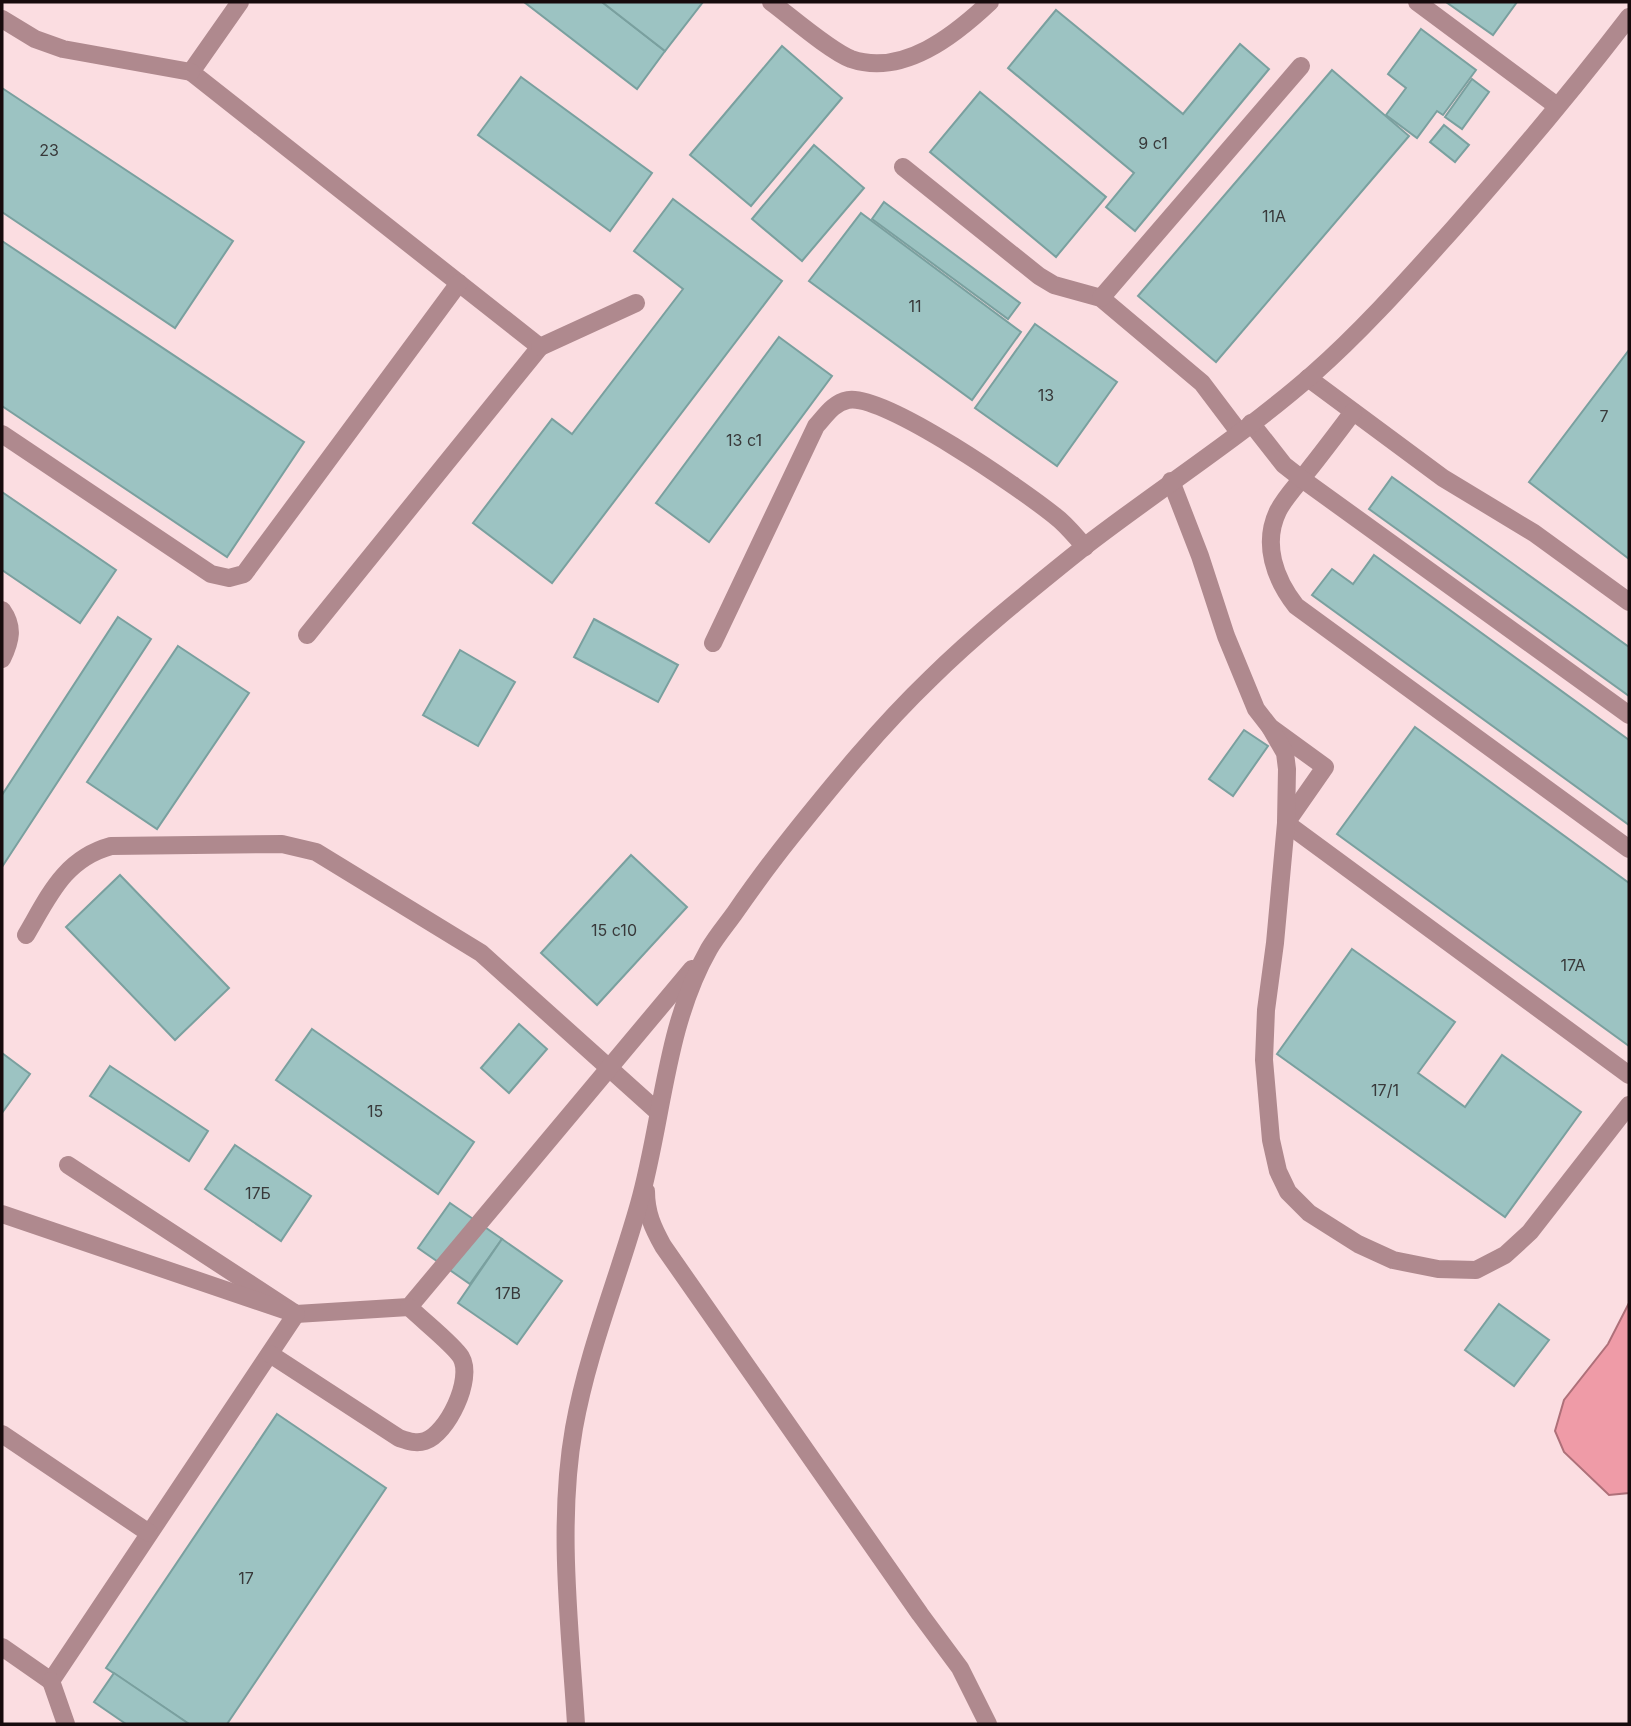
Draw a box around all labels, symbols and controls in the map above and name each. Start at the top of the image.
house number: 9 с1 [1138,133,1168,153]
house number: 23 [39,140,59,160]
house number: 11А [1262,206,1286,226]
house number: 11 [908,296,922,316]
house number: 13 [1038,385,1054,405]
house number: 7 [1599,406,1609,426]
house number: 13 с1 [726,430,762,450]
house number: 15 с10 [591,920,637,940]
house number: 17А [1561,955,1585,975]
house number: 17/1 [1371,1080,1399,1100]
house number: 15 [367,1101,383,1121]
house number: 17Б [245,1183,271,1203]
house number: 17В [495,1283,521,1303]
house number: 17 [238,1568,254,1588]

